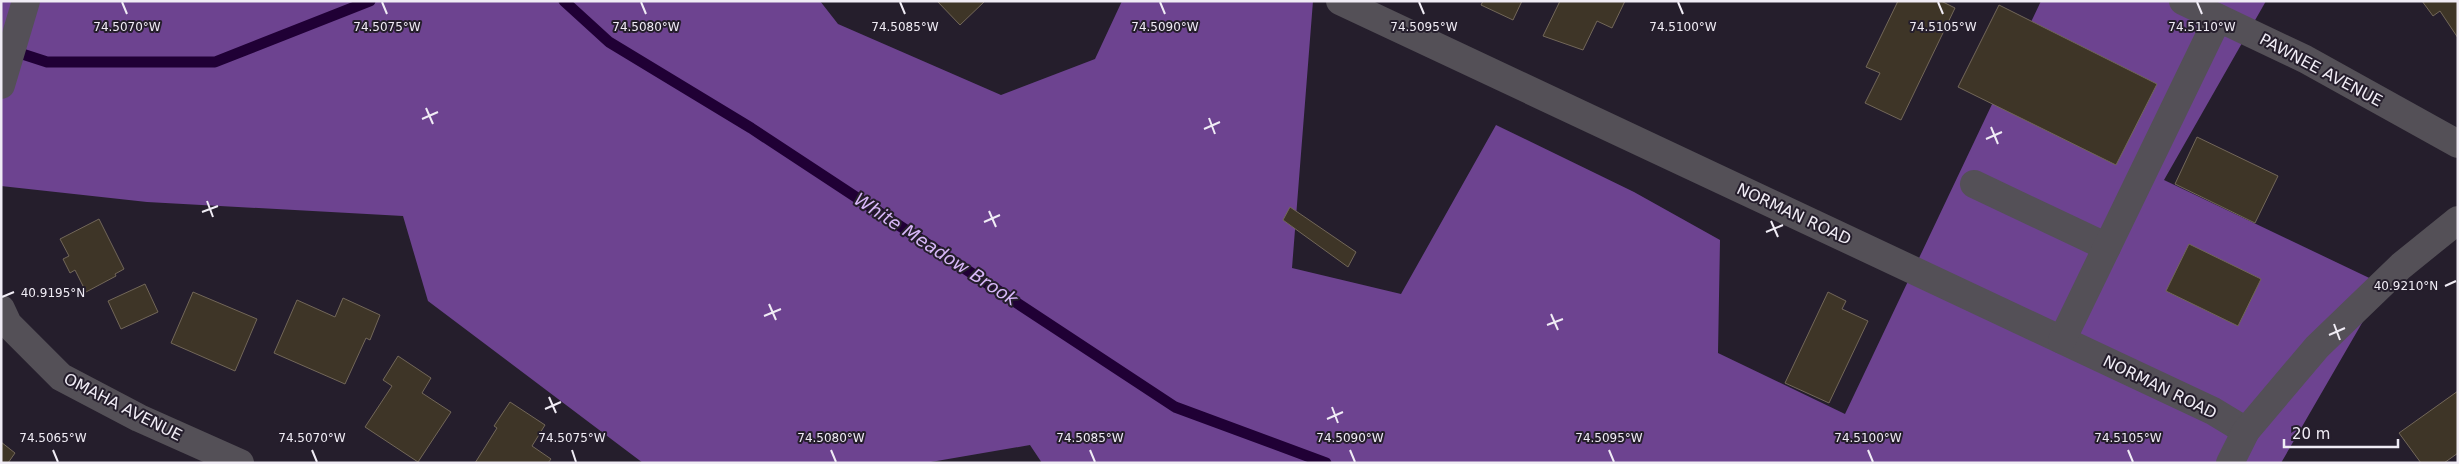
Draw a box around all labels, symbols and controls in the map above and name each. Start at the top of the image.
text: 74.5070°W [93,20,161,34]
text: 74.5075°W [353,20,421,34]
text: 74.5080°W [612,20,680,34]
text: 74.5085°W [871,20,939,34]
text: 74.5090°W [1131,20,1199,34]
text: 74.5095°W [1390,20,1458,34]
text: 74.5100°W [1649,20,1717,34]
text: 74.5105°W [1909,20,1977,34]
text: 74.5110°W [2168,20,2236,34]
street label: PAWNEE AVENUE [2256,30,2386,110]
street label: NORMAN ROAD [1734,179,1854,249]
water label: White Meadow Brook [850,188,1023,311]
text: 40.9210°N [2374,279,2438,293]
text: 40.9195°N [21,286,85,300]
street label: NORMAN ROAD [2100,351,2220,423]
street label: OMAHA AVENUE [61,369,185,445]
scale bar [2284,416,2398,448]
text: 20 m [2292,425,2330,443]
text: 74.5065°W [19,431,87,445]
text: 74.5070°W [278,431,346,445]
text: 74.5075°W [538,431,606,445]
text: 74.5080°W [797,431,865,445]
text: 74.5085°W [1056,431,1124,445]
text: 74.5090°W [1316,431,1384,445]
text: 74.5095°W [1575,431,1643,445]
text: 74.5100°W [1834,431,1902,445]
text: 74.5105°W [2094,431,2162,445]

